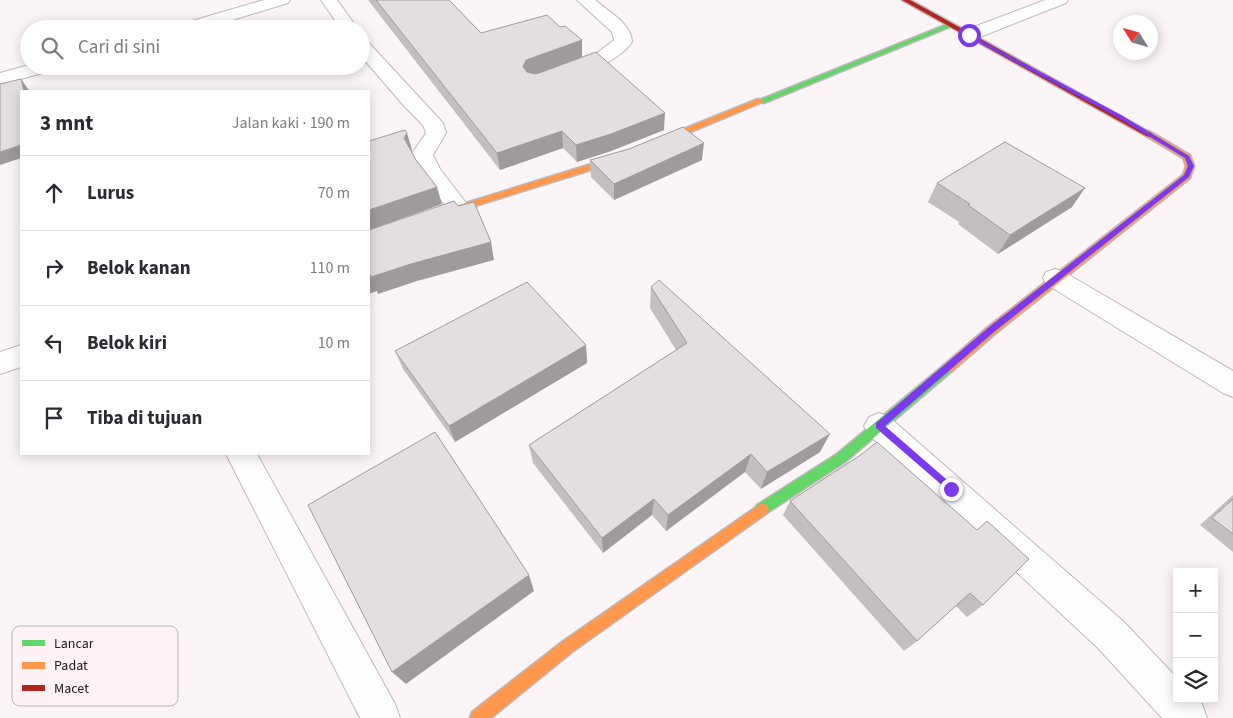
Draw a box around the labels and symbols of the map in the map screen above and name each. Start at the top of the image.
north arrow [1113,15,1158,60]
route start [958,24,981,47]
route end [940,478,963,501]
legend [12,626,178,706]
text: Lancar [54,634,94,654]
text: Padat [54,656,88,676]
text: Macet [54,679,89,699]

